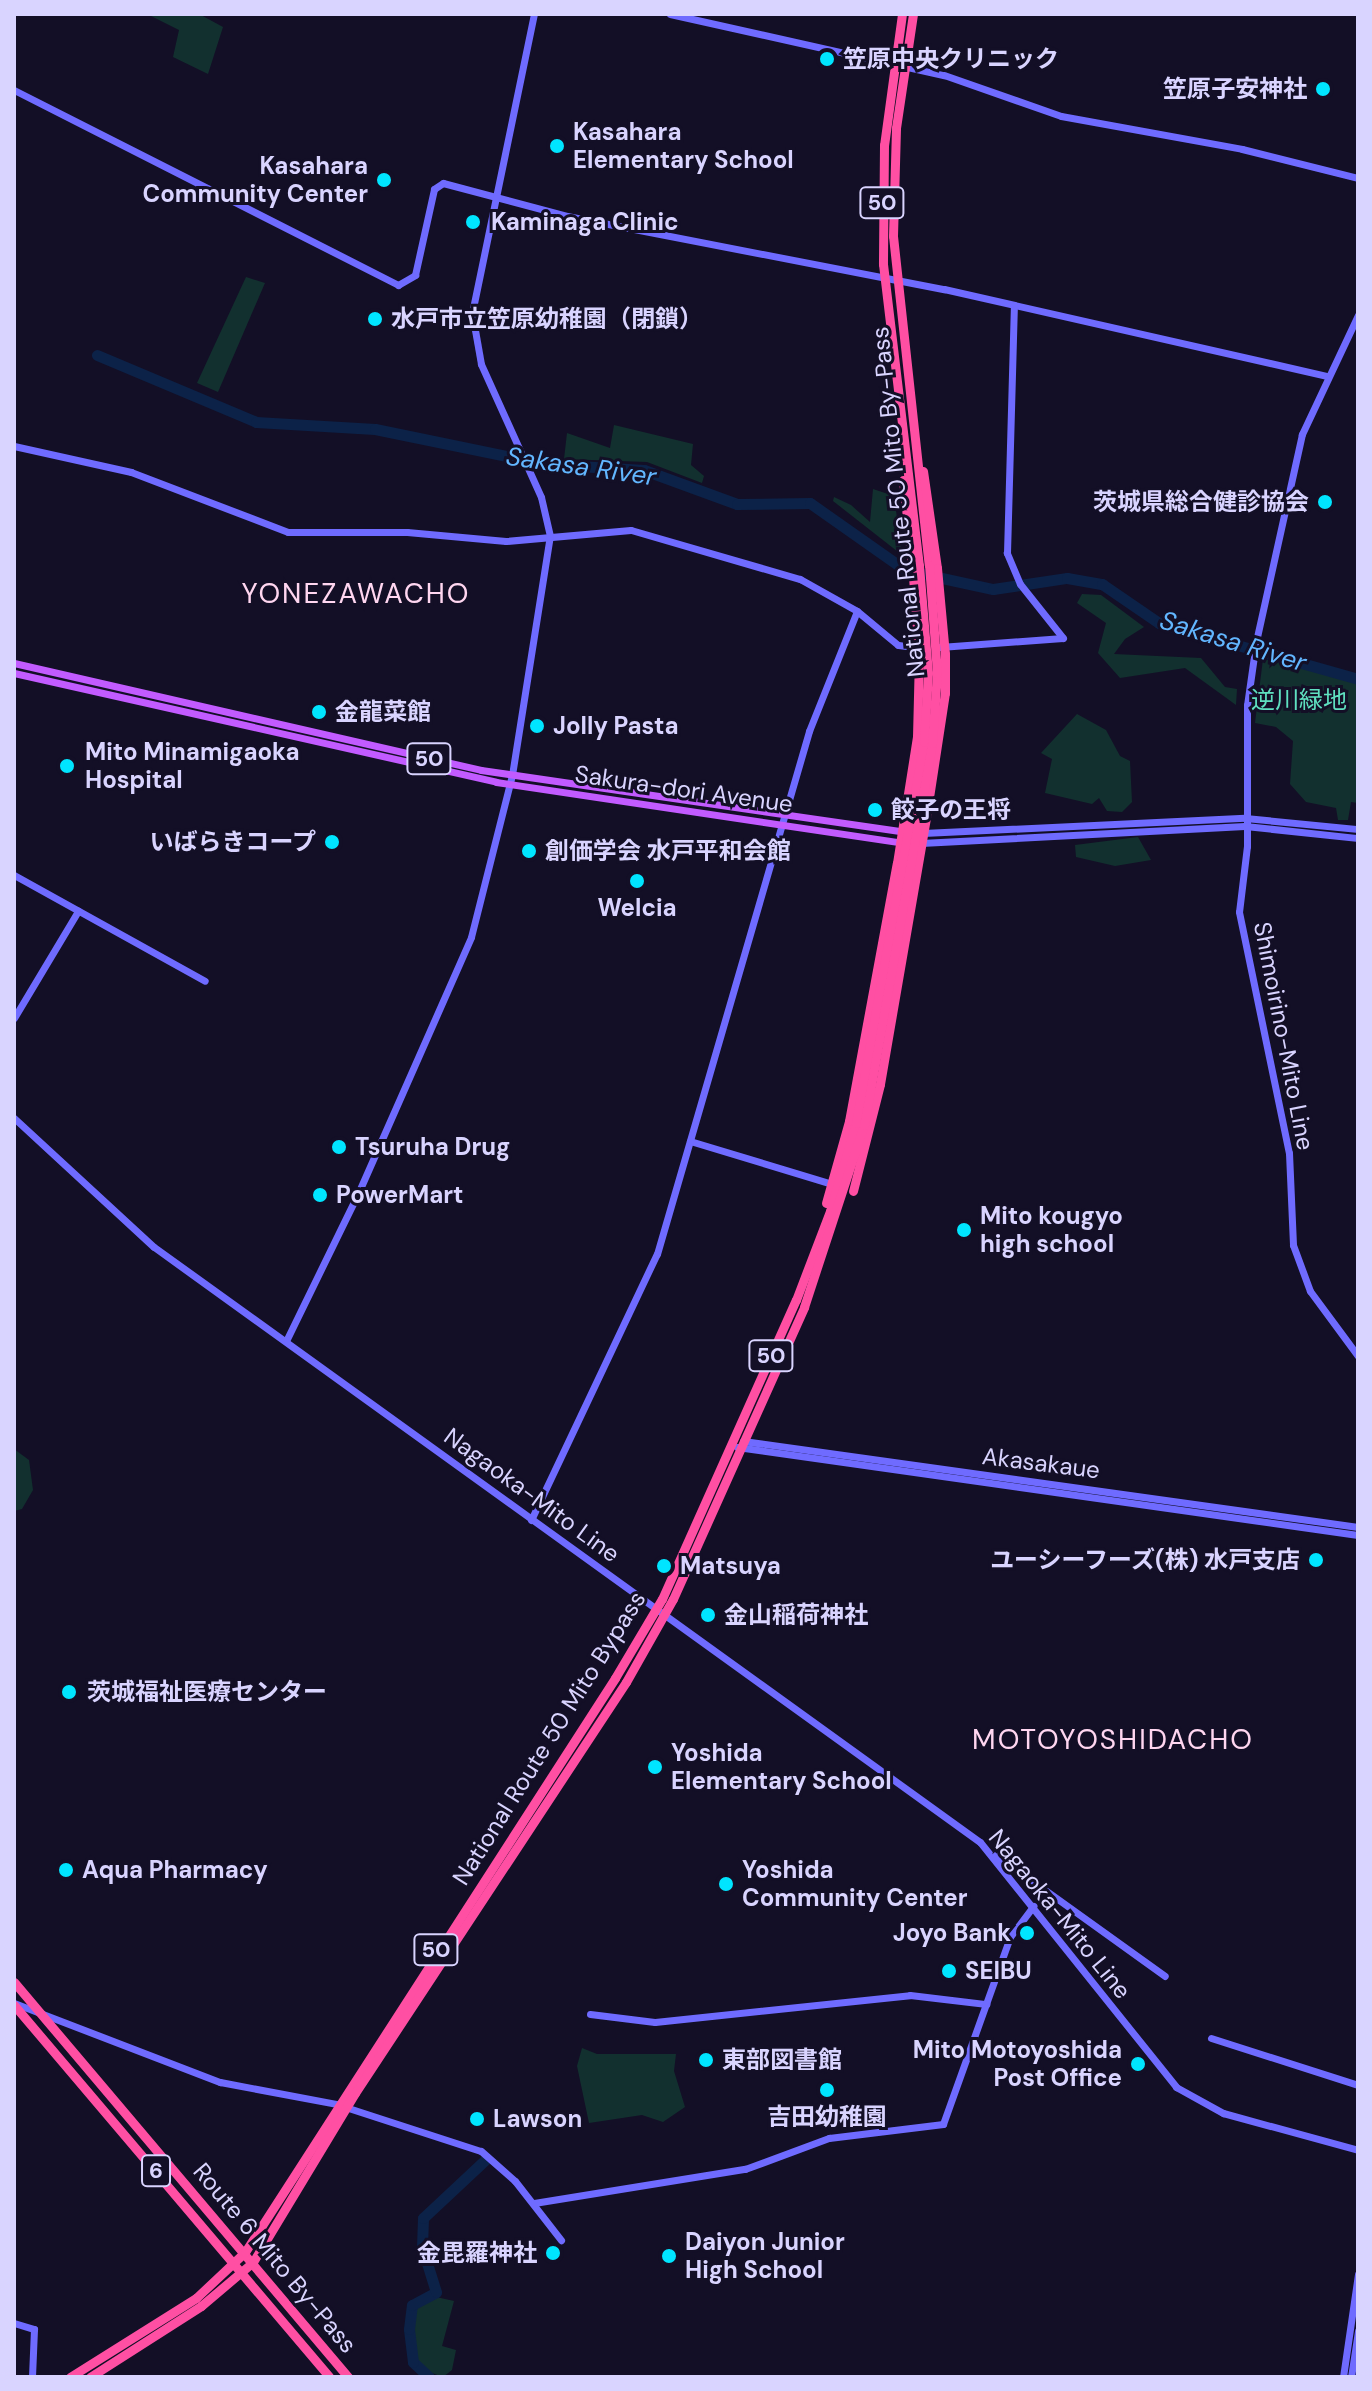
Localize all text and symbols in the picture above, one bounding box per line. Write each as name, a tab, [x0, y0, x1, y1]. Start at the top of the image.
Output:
place label: 笠原中央クリニック	[843, 45, 1059, 73]
marker: 笠原中央クリニック	[818, 50, 836, 68]
place label: 笠原子安神社	[1163, 75, 1307, 103]
marker: 笠原子安神社	[1314, 80, 1332, 98]
place label: Kasahara Elementary School	[573, 118, 794, 174]
marker: Kasahara Elementary School	[548, 137, 566, 155]
place label: Kasahara Community Center	[142, 152, 368, 208]
marker: Kasahara Community Center	[375, 171, 393, 189]
road number: 50	[858, 185, 906, 221]
place label: Kaminaga Clinic	[491, 208, 679, 236]
marker: Kaminaga Clinic	[462, 211, 484, 233]
place label: 水戸市立笠原幼稚園（閉鎖）	[391, 305, 703, 333]
marker: 水戸市立笠原幼稚園（閉鎖）	[366, 310, 384, 328]
street label: National Route 50 Mito By-Pass	[865, 325, 931, 679]
water label: Sakasa River	[504, 441, 658, 493]
place label: 茨城県総合健診協会	[1093, 488, 1309, 516]
marker: 茨城県総合健診協会	[1316, 493, 1334, 511]
district label: YONEZAWACHO	[242, 577, 470, 611]
water label: Sakasa River	[1156, 605, 1310, 679]
park label: 逆川緑地	[1251, 686, 1347, 714]
place label: 金龍菜館	[335, 698, 431, 726]
marker: 金龍菜館	[310, 703, 328, 721]
place label: Jolly Pasta	[553, 712, 678, 740]
marker: Jolly Pasta	[528, 717, 546, 735]
place label: Mito Minamigaoka Hospital	[85, 738, 300, 794]
road number: 50	[405, 741, 453, 777]
marker: Mito Minamigaoka Hospital	[56, 755, 78, 777]
street label: Sakura-dori Avenue	[573, 759, 795, 819]
place label: 餃子の王将	[891, 796, 1011, 824]
marker: 餃子の王将	[866, 801, 884, 819]
place label: いばらきコープ	[148, 828, 316, 856]
marker: いばらきコープ	[323, 833, 341, 851]
place label: 創価学会 水戸平和会館	[545, 837, 791, 865]
marker: 創価学会 水戸平和会館	[520, 842, 538, 860]
marker: Welcia	[628, 872, 646, 890]
place label: Welcia	[597, 894, 677, 922]
street label: Shimoirino-Mito Line	[1248, 919, 1320, 1153]
place label: Tsuruha Drug	[355, 1133, 510, 1161]
marker: Tsuruha Drug	[330, 1138, 348, 1156]
place label: PowerMart	[336, 1181, 463, 1209]
marker: PowerMart	[311, 1186, 329, 1204]
place label: Mito kougyo high school	[980, 1202, 1123, 1258]
marker: Mito kougyo high school	[955, 1221, 973, 1239]
road number: 50	[747, 1338, 795, 1374]
street label: Nagaoka-Mito Line	[439, 1422, 625, 1568]
street label: Akasakaue	[980, 1441, 1102, 1485]
place label: ユーシーフーズ(株) 水戸支店	[987, 1546, 1300, 1574]
marker: ユーシーフーズ(株) 水戸支店	[1307, 1551, 1325, 1569]
place label: Matsuya	[680, 1552, 781, 1580]
marker: Matsuya	[655, 1557, 673, 1575]
street label: National Route 50 Mito Bypass	[446, 1586, 652, 1890]
place label: 金山稲荷神社	[724, 1601, 868, 1629]
marker: 金山稲荷神社	[699, 1606, 717, 1624]
place label: 茨城福祉医療センター	[87, 1678, 327, 1706]
marker: 茨城福祉医療センター	[58, 1681, 80, 1703]
district label: MOTOYOSHIDACHO	[972, 1723, 1254, 1757]
place label: Yoshida Elementary School	[671, 1739, 892, 1795]
marker: Yoshida Elementary School	[646, 1758, 664, 1776]
street label: Nagaoka-Mito Line	[983, 1823, 1137, 2005]
place label: Aqua Pharmacy	[82, 1856, 268, 1884]
place label: Yoshida Community Center	[742, 1856, 968, 1912]
marker: Aqua Pharmacy	[57, 1861, 75, 1879]
marker: Yoshida Community Center	[717, 1875, 735, 1893]
place label: Joyo Bank	[893, 1919, 1011, 1947]
marker: Joyo Bank	[1018, 1924, 1036, 1942]
road number: 50	[412, 1932, 460, 1968]
place label: SEIBU	[965, 1957, 1032, 1985]
marker: SEIBU	[940, 1962, 958, 1980]
place label: Mito Motoyoshida Post Office	[913, 2036, 1122, 2092]
place label: 東部図書館	[722, 2046, 842, 2074]
marker: 東部図書館	[697, 2051, 715, 2069]
marker: Mito Motoyoshida Post Office	[1129, 2055, 1147, 2073]
marker: 吉田幼稚園	[818, 2081, 836, 2099]
place label: 吉田幼稚園	[767, 2103, 887, 2131]
place label: Lawson	[493, 2105, 582, 2133]
marker: Lawson	[468, 2110, 486, 2128]
road number: 6	[140, 2153, 172, 2189]
street label: Route 6 Mito By-Pass	[187, 2157, 363, 2359]
place label: Daiyon Junior High School	[685, 2228, 845, 2284]
place label: 金毘羅神社	[417, 2239, 537, 2267]
marker: 金毘羅神社	[544, 2244, 562, 2262]
marker: Daiyon Junior High School	[660, 2247, 678, 2265]

